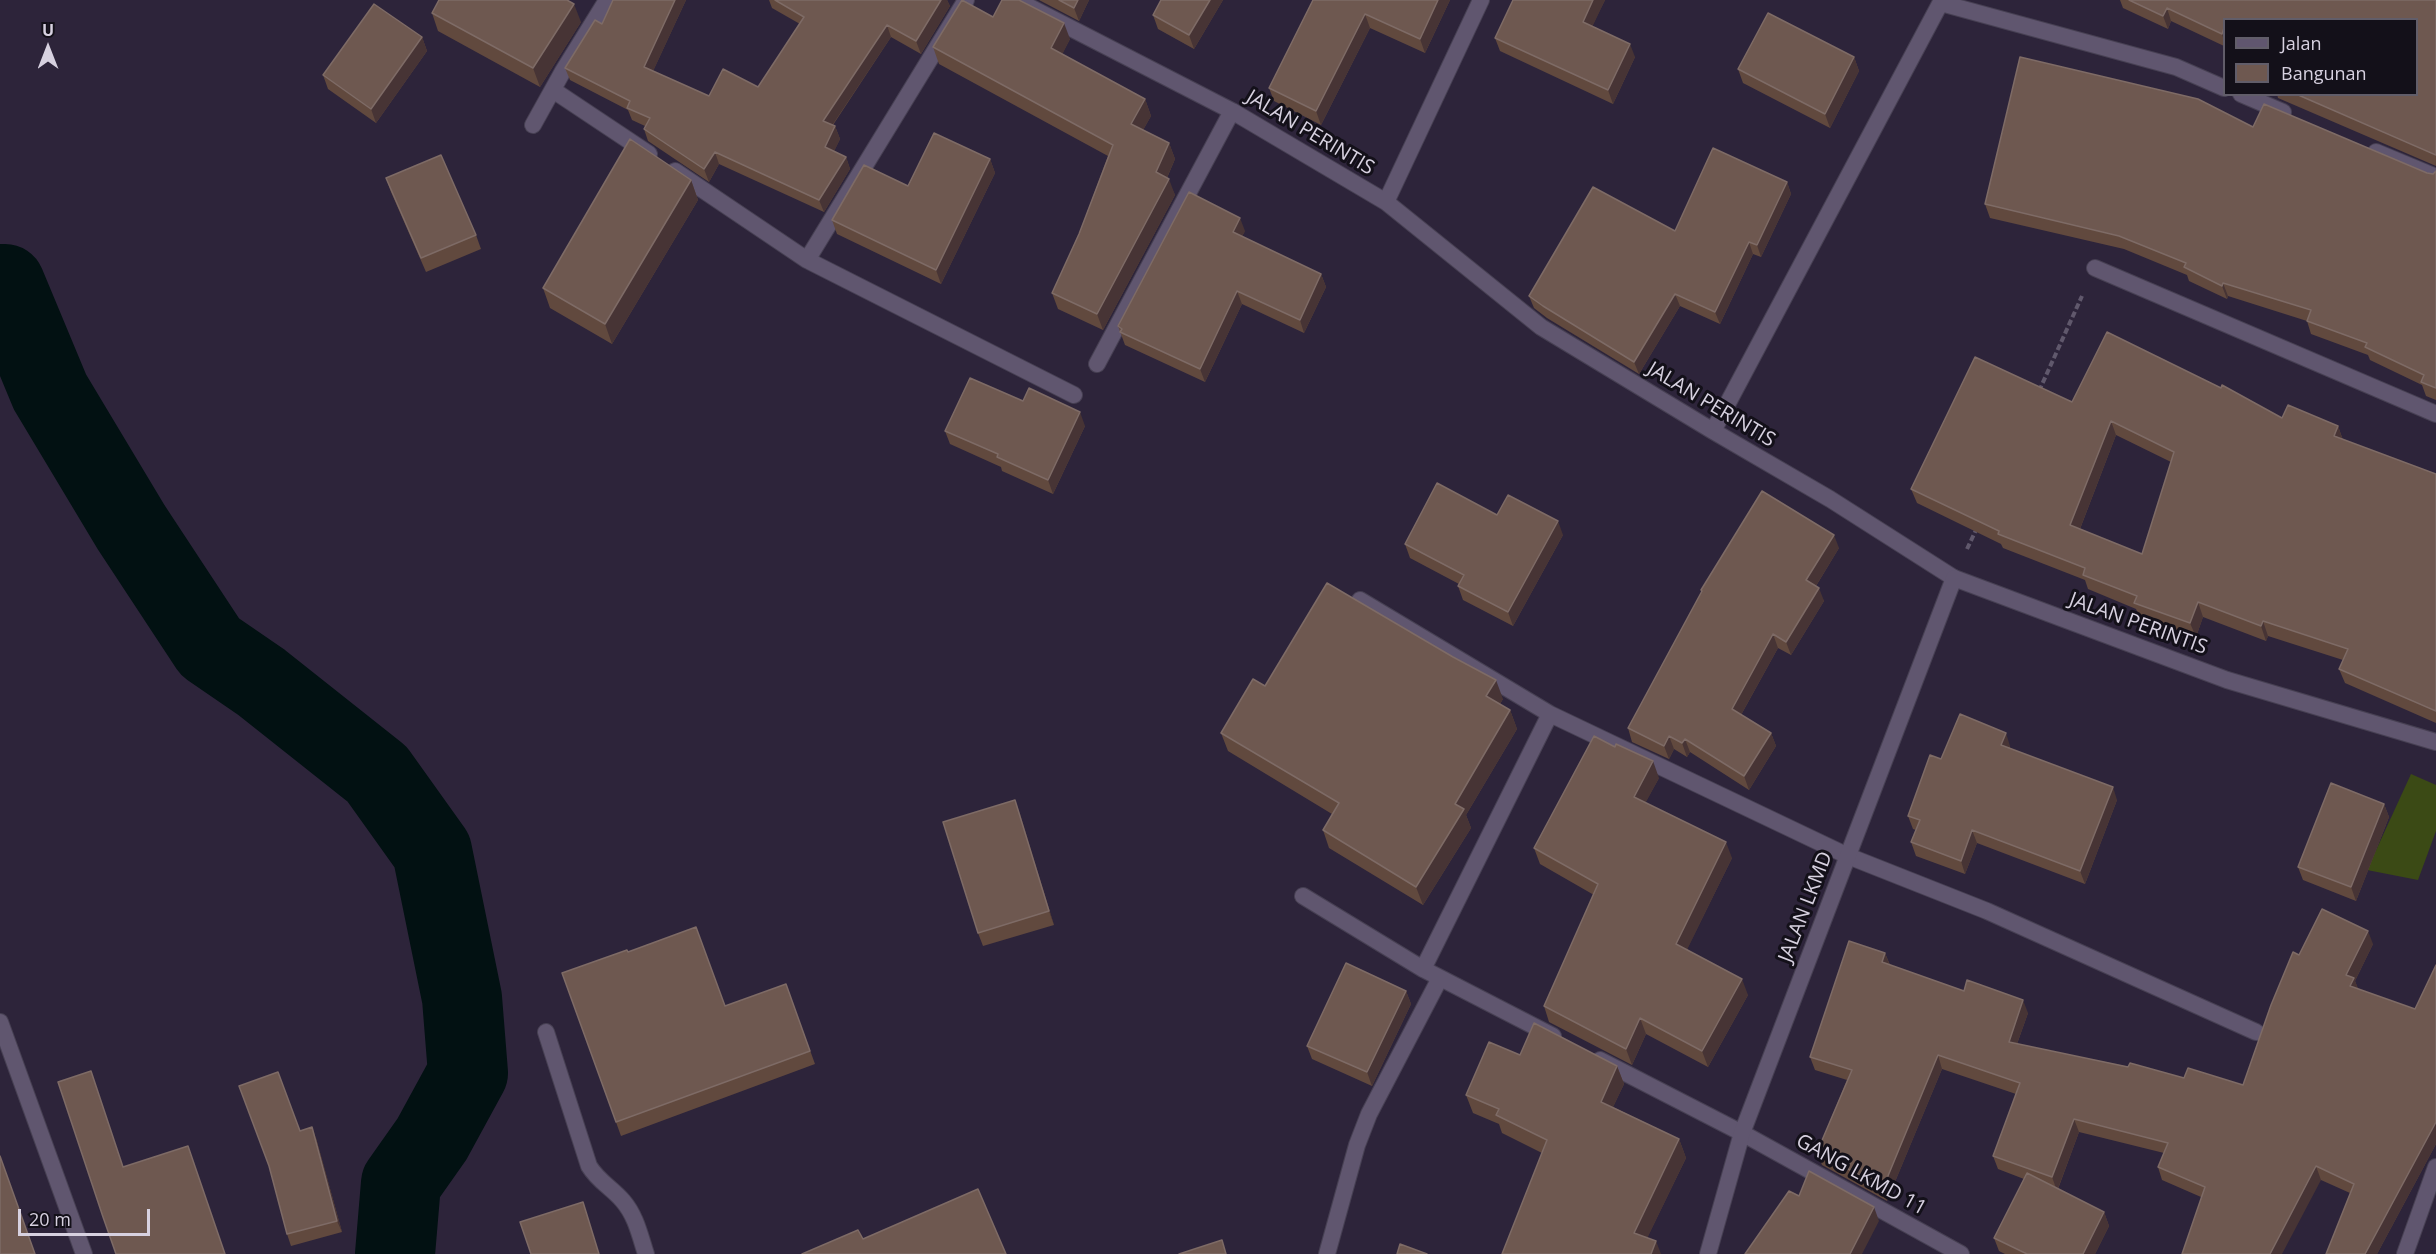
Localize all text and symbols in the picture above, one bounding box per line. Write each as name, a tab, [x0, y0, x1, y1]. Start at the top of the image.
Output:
north arrow	[18, 18, 78, 78]
legend	[2223, 18, 2418, 96]
text: U	[42, 19, 54, 41]
text: Jalan	[2281, 31, 2321, 55]
text: Bangunan	[2281, 61, 2367, 85]
street label: JALAN PERINTIS	[1242, 85, 1378, 181]
street label: JALAN PERINTIS	[1643, 357, 1779, 453]
street label: JALAN PERINTIS	[2066, 588, 2210, 660]
street label: JALAN LKMD	[1774, 848, 1838, 966]
street label: GANG LKMD 11	[1792, 1129, 1930, 1221]
scale bar	[21, 1197, 153, 1235]
text: 20 m	[29, 1207, 71, 1231]

